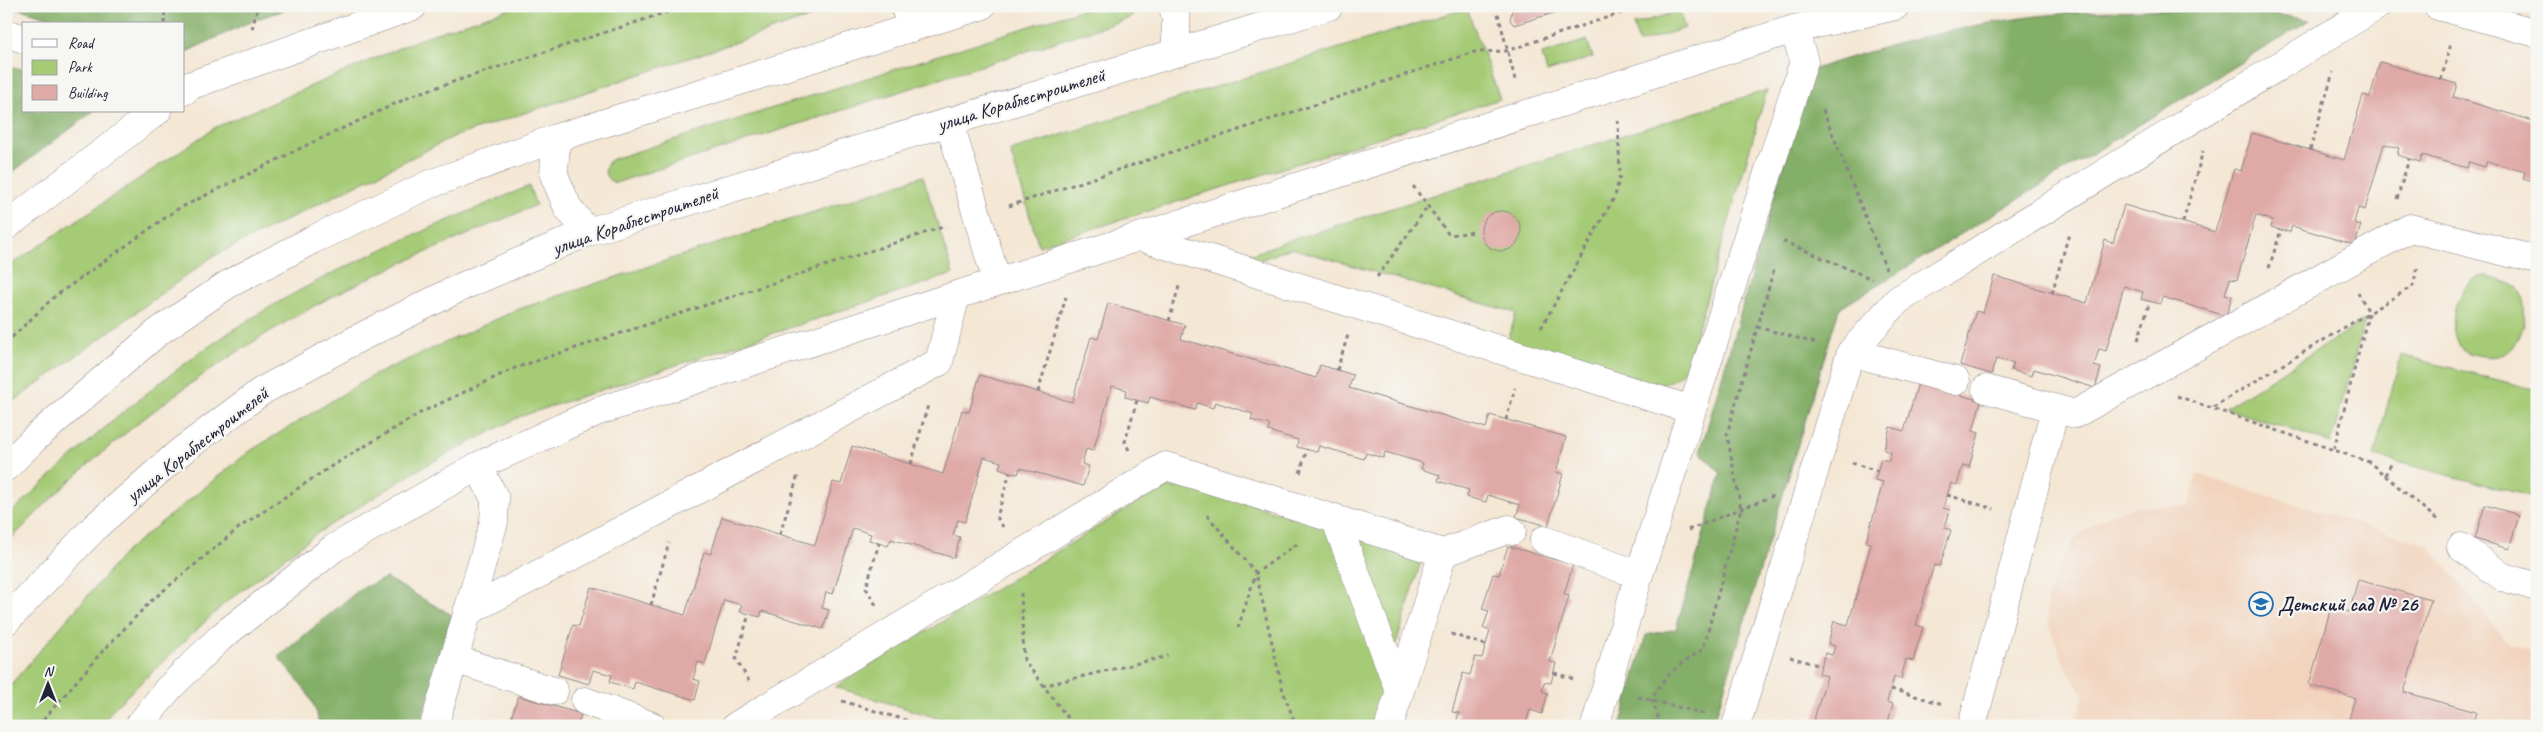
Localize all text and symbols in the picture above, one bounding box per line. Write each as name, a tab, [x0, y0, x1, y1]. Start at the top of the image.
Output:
legend	[22, 22, 185, 112]
text: Road	[68, 34, 95, 53]
text: Park	[68, 58, 93, 77]
street label: улица Кораблестроителей	[933, 62, 1110, 137]
text: Building	[68, 84, 108, 103]
street label: улица Кораблестроителей	[548, 180, 723, 261]
street label: улица Кораблестроителей	[120, 380, 275, 508]
school or university icon: Детский сад № 26	[2248, 591, 2274, 617]
place label: Детский сад № 26	[2278, 592, 2419, 617]
north arrow	[22, 660, 72, 710]
text: N	[44, 663, 55, 680]

